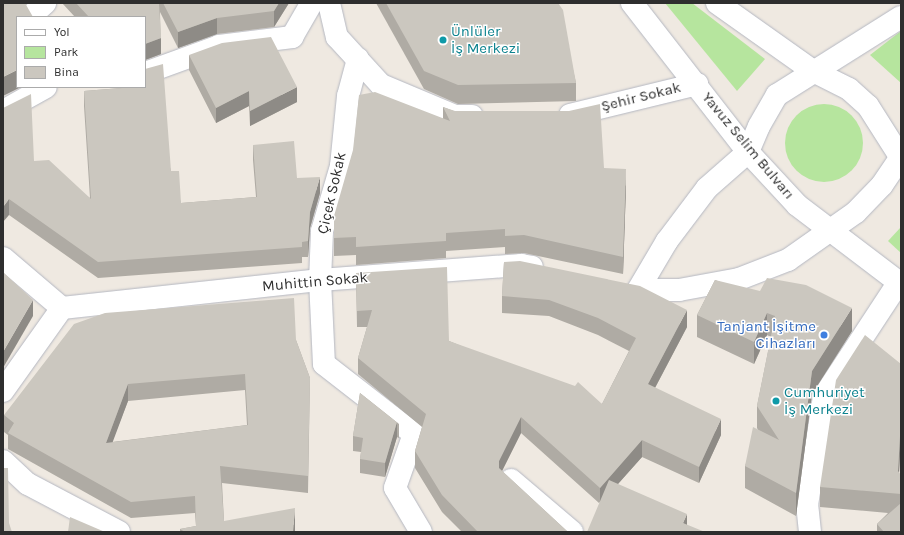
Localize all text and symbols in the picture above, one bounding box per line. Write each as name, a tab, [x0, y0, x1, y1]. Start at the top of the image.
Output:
legend	[16, 16, 146, 88]
place label: Ünlüler İş Merkezi	[451, 22, 520, 57]
text: Yol	[54, 25, 70, 39]
marker: Ünlüler İş Merkezi	[438, 35, 448, 45]
text: Park	[54, 45, 78, 59]
text: Bina	[54, 65, 79, 79]
street label: Şehir Sokak	[599, 78, 683, 116]
street label: Yavuz Selim Bulvarı	[698, 89, 798, 203]
street label: Çiçek Sokak	[314, 150, 350, 236]
street label: Muhittin Sokak	[261, 268, 369, 296]
place label: Tanjant İşitme Cihazları	[717, 317, 816, 352]
marker: Tanjant İşitme Cihazları	[819, 330, 829, 340]
place label: Cumhuriyet İş Merkezi	[784, 383, 865, 418]
marker: Cumhuriyet İş Merkezi	[771, 396, 781, 406]

